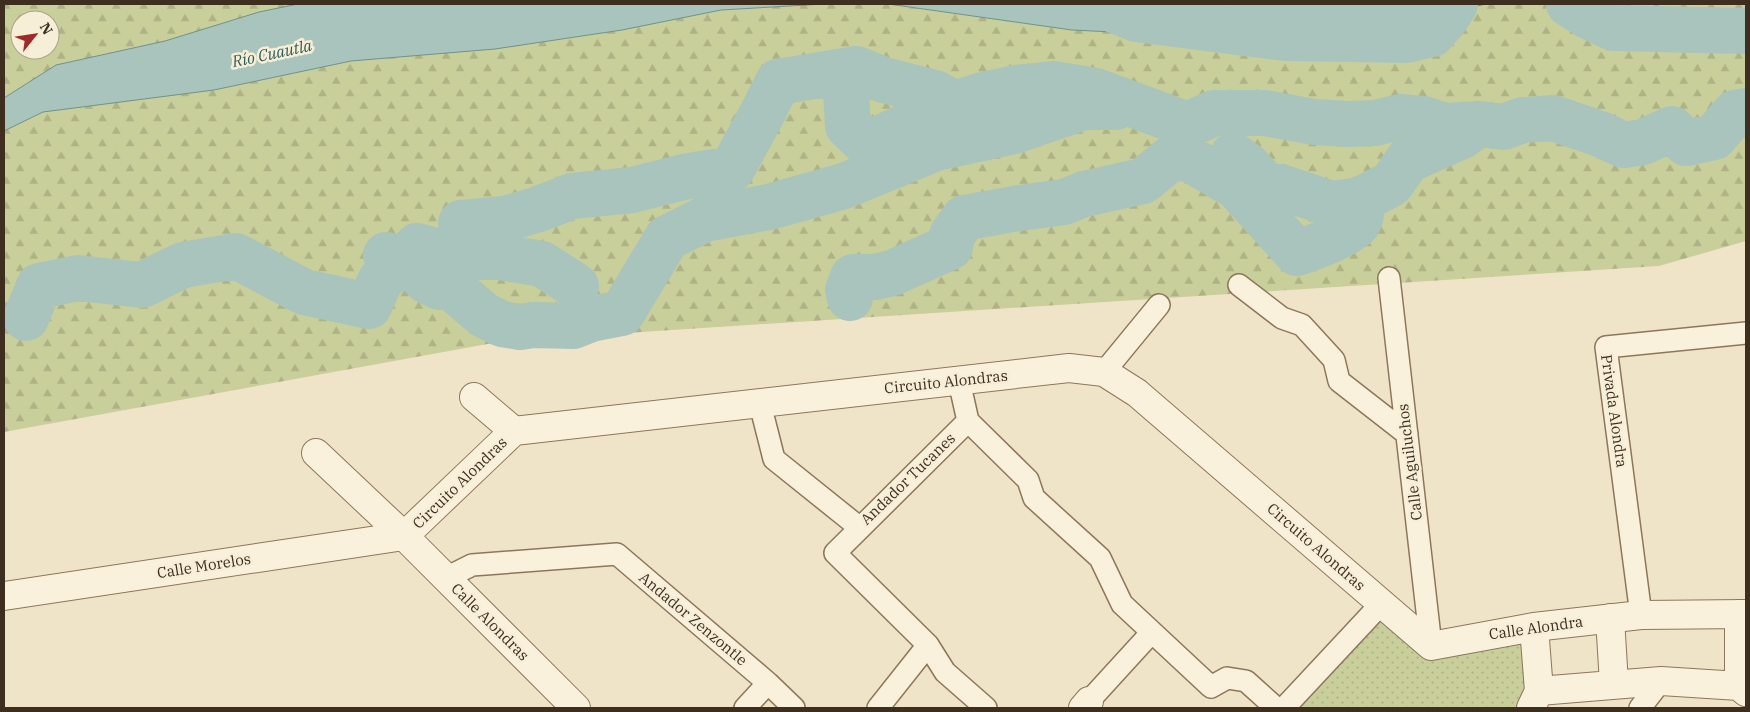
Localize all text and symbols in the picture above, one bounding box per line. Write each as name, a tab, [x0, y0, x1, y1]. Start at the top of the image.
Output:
north arrow	[10, 10, 60, 60]
text: N	[36, 19, 57, 38]
water label: Río Cuautla	[229, 35, 314, 71]
street label: Privada Alondra	[1597, 353, 1632, 469]
street label: Circuito Alondras	[883, 366, 1009, 397]
street label: Calle Aguiluchos	[1393, 403, 1426, 521]
street label: Andador Tucanes	[856, 429, 959, 529]
street label: Circuito Alondras	[408, 433, 511, 533]
street label: Circuito Alondras	[1263, 499, 1369, 594]
street label: Calle Morelos	[156, 549, 252, 582]
street label: Andador Zenzontle	[635, 568, 751, 669]
street label: Calle Alondras	[447, 579, 533, 665]
street label: Calle Alondra	[1488, 611, 1584, 644]

